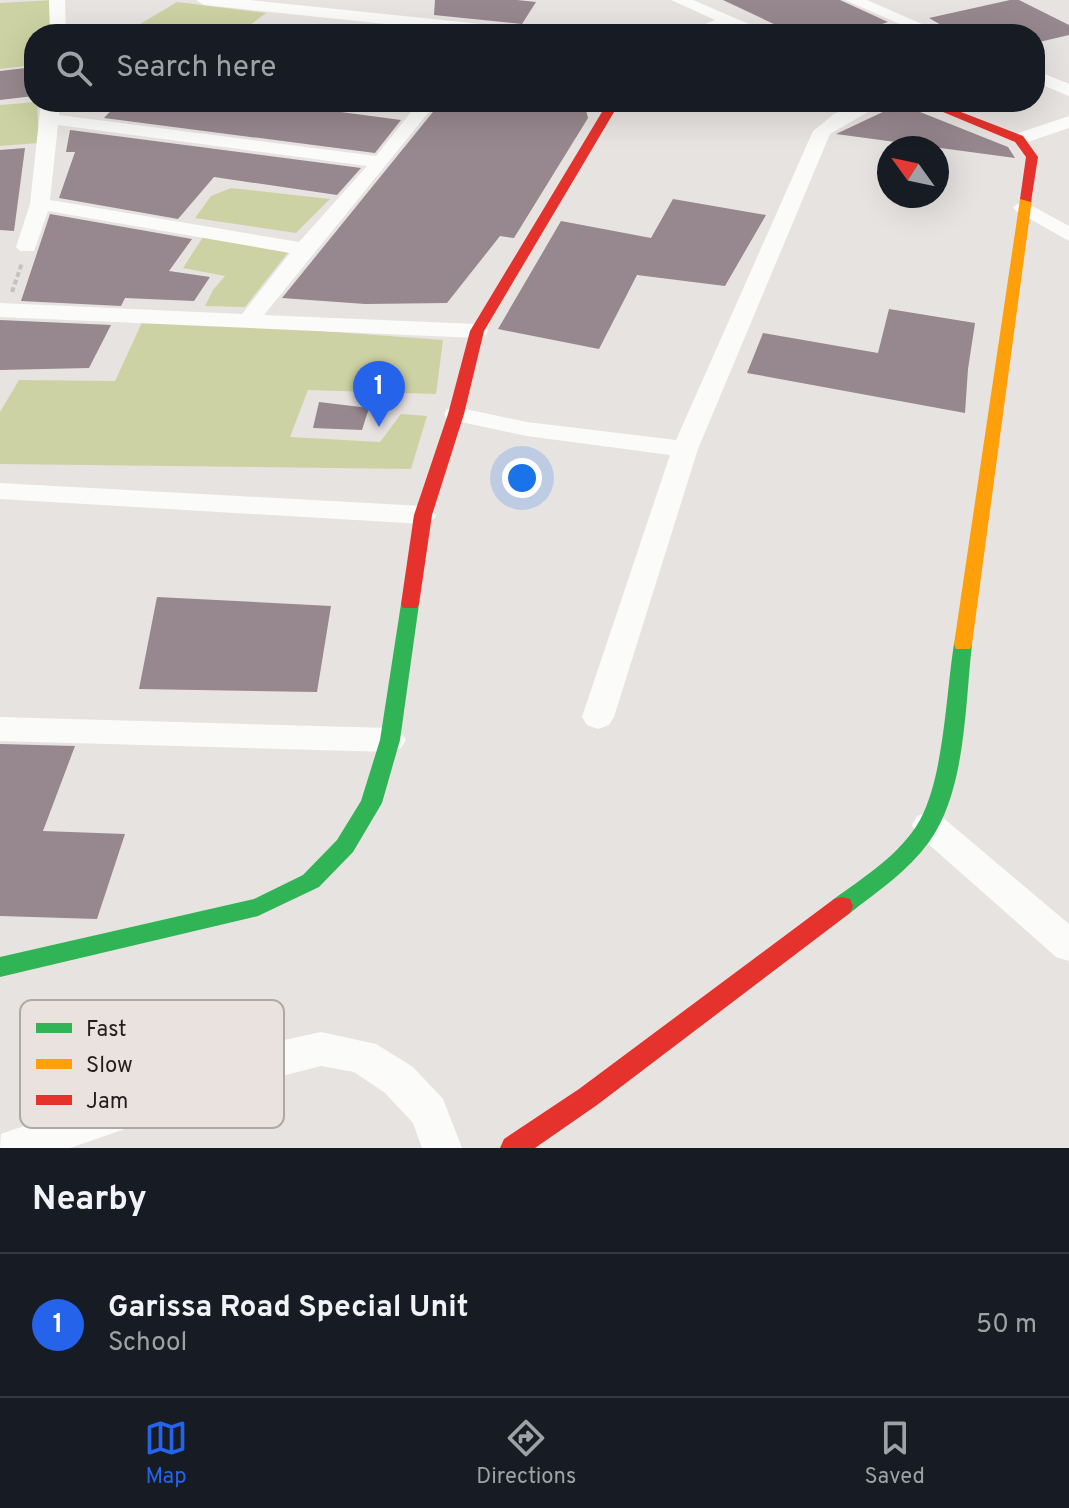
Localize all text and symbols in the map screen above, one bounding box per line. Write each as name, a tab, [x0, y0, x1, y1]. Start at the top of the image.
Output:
search box	[24, 24, 1045, 112]
icon: search	[52, 46, 96, 90]
text: Search here	[116, 50, 276, 87]
north arrow	[877, 136, 949, 208]
pin: 1	[353, 361, 405, 427]
your location	[502, 458, 542, 498]
legend	[20, 1000, 284, 1128]
text: Fast	[86, 1017, 127, 1044]
text: Slow	[86, 1053, 133, 1080]
text: Jam	[86, 1089, 129, 1116]
text: Nearby	[32, 1179, 147, 1222]
text: Garissa Road Special Unit	[108, 1290, 468, 1327]
text: 1	[53, 1309, 63, 1342]
text: 50 m	[976, 1309, 1037, 1342]
text: School	[108, 1327, 187, 1360]
tab: Map	[144, 1416, 188, 1491]
tab: Directions	[476, 1416, 576, 1491]
tab: Saved	[864, 1416, 925, 1491]

